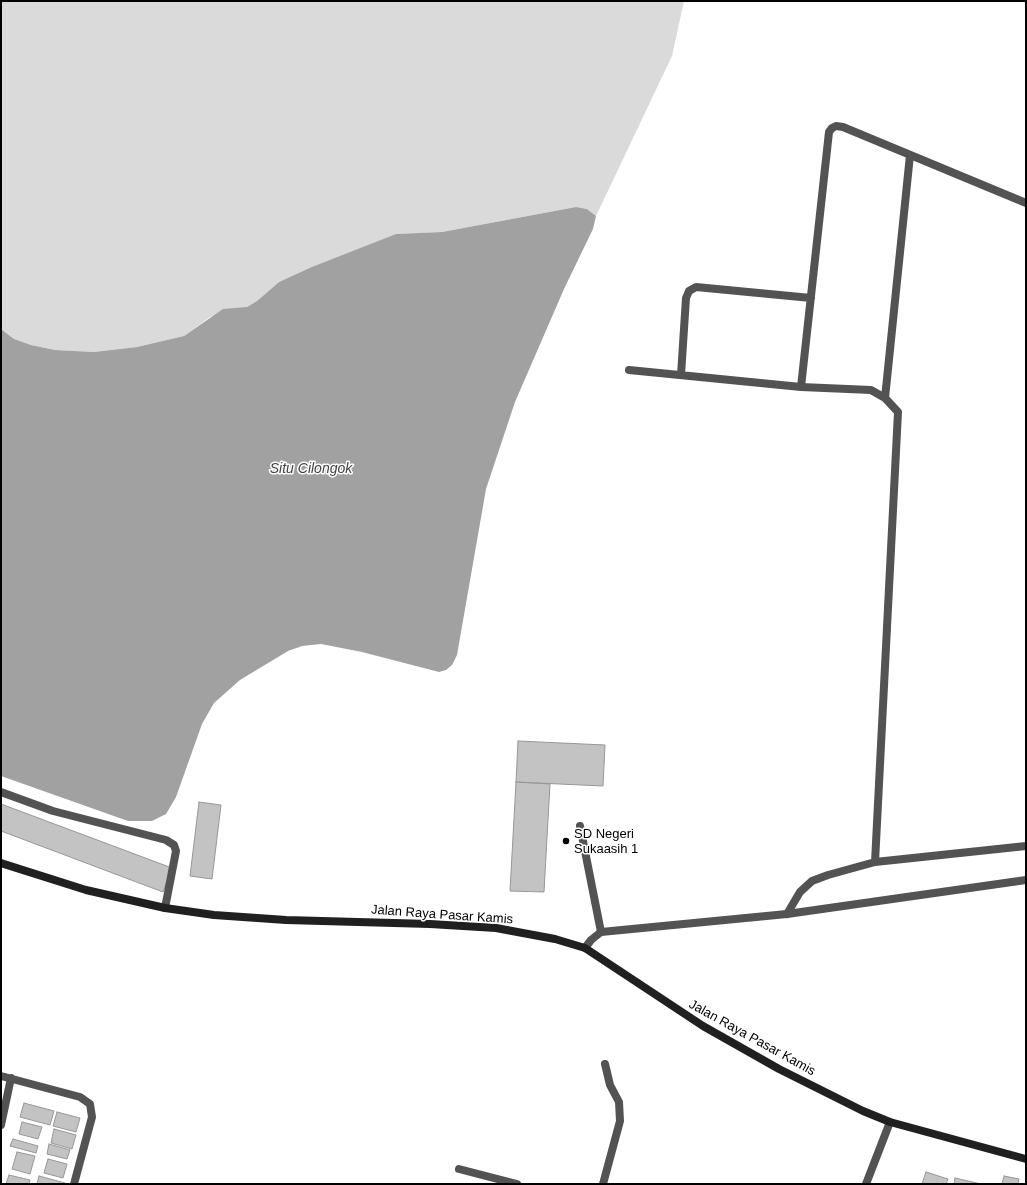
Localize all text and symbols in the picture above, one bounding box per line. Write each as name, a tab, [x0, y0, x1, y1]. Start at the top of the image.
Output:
water label: Situ Cilongok	[270, 461, 352, 477]
place label: SD Negeri Sukaasih 1	[574, 826, 638, 857]
marker: SD Negeri Sukaasih 1	[561, 836, 571, 846]
street label: Jalan Raya Pasar Kamis	[370, 902, 514, 928]
street label: Jalan Raya Pasar Kamis	[686, 997, 818, 1079]

